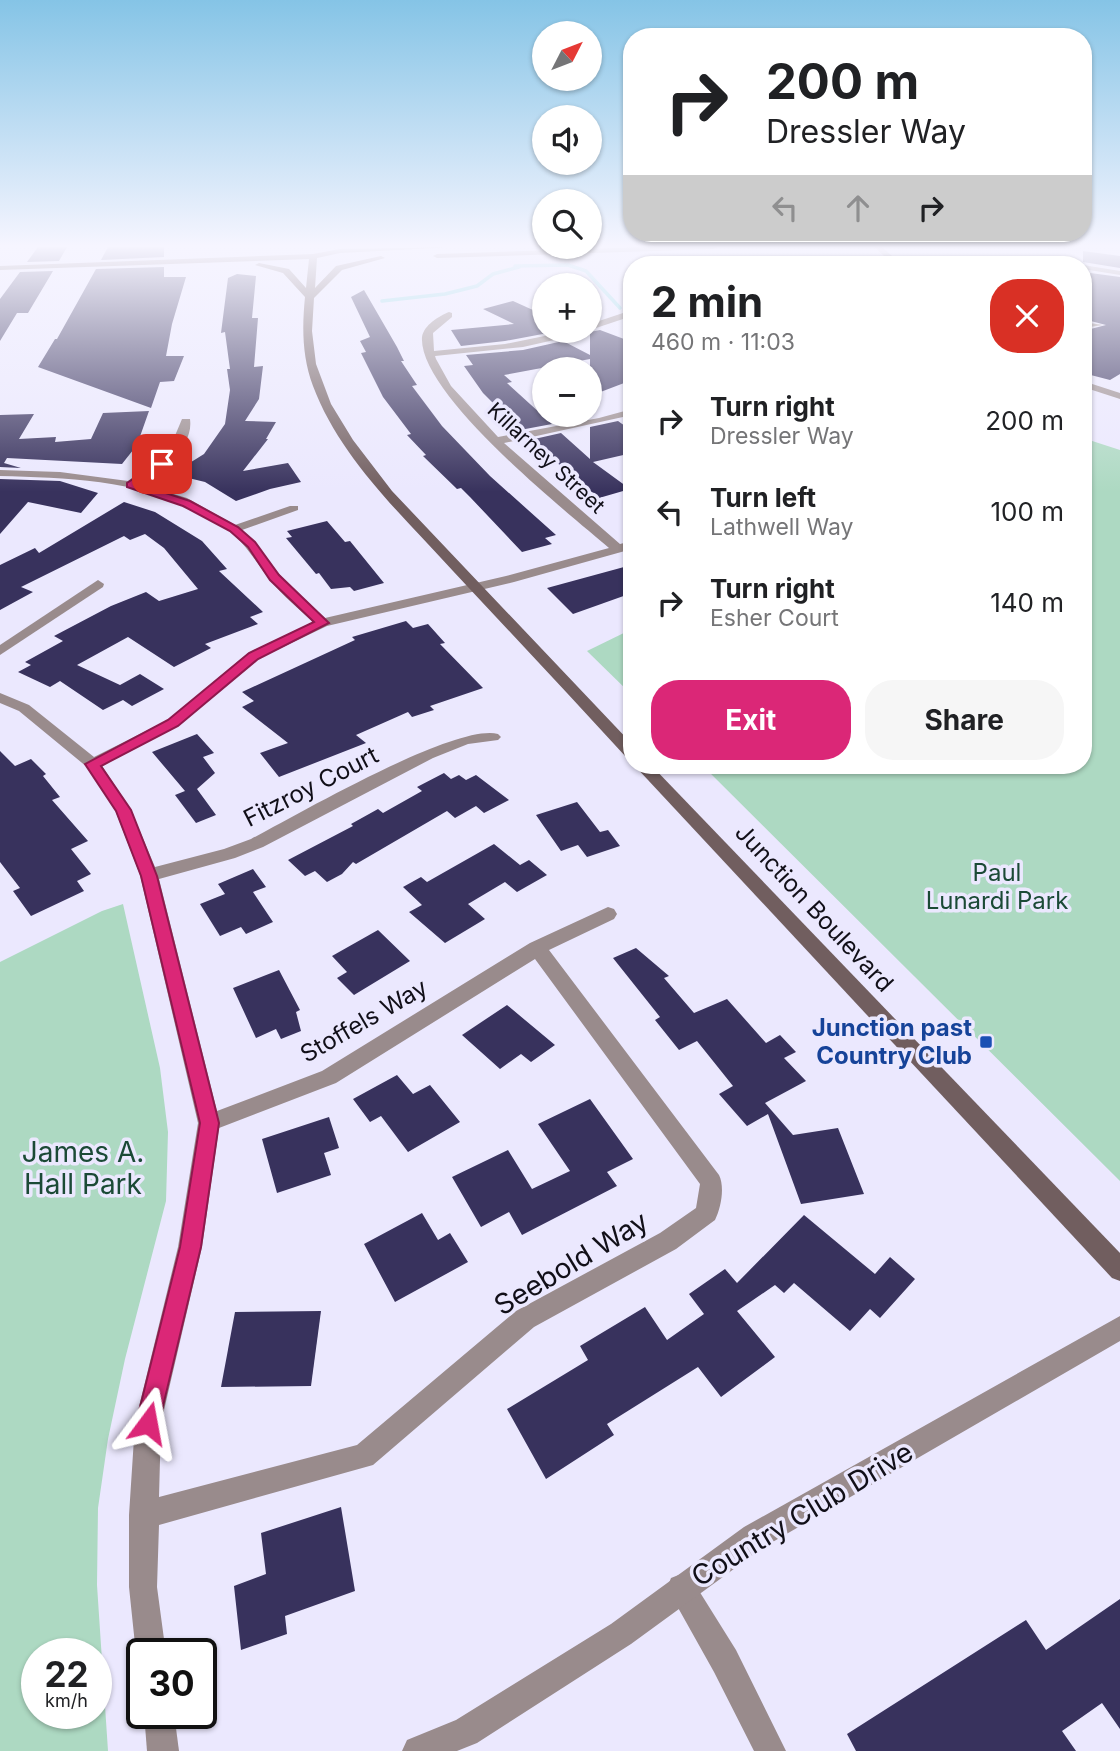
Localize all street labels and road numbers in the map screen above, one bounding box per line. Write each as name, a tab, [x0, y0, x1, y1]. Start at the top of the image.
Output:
street label: Killarney Street	[483, 397, 610, 518]
street label: Fitzroy Court	[239, 740, 383, 833]
street label: Junction Boulevard	[729, 818, 900, 997]
street label: Stoffels Way	[295, 973, 432, 1069]
street label: Seebold Way	[488, 1204, 654, 1322]
street label: Country Club Drive	[685, 1434, 919, 1594]

